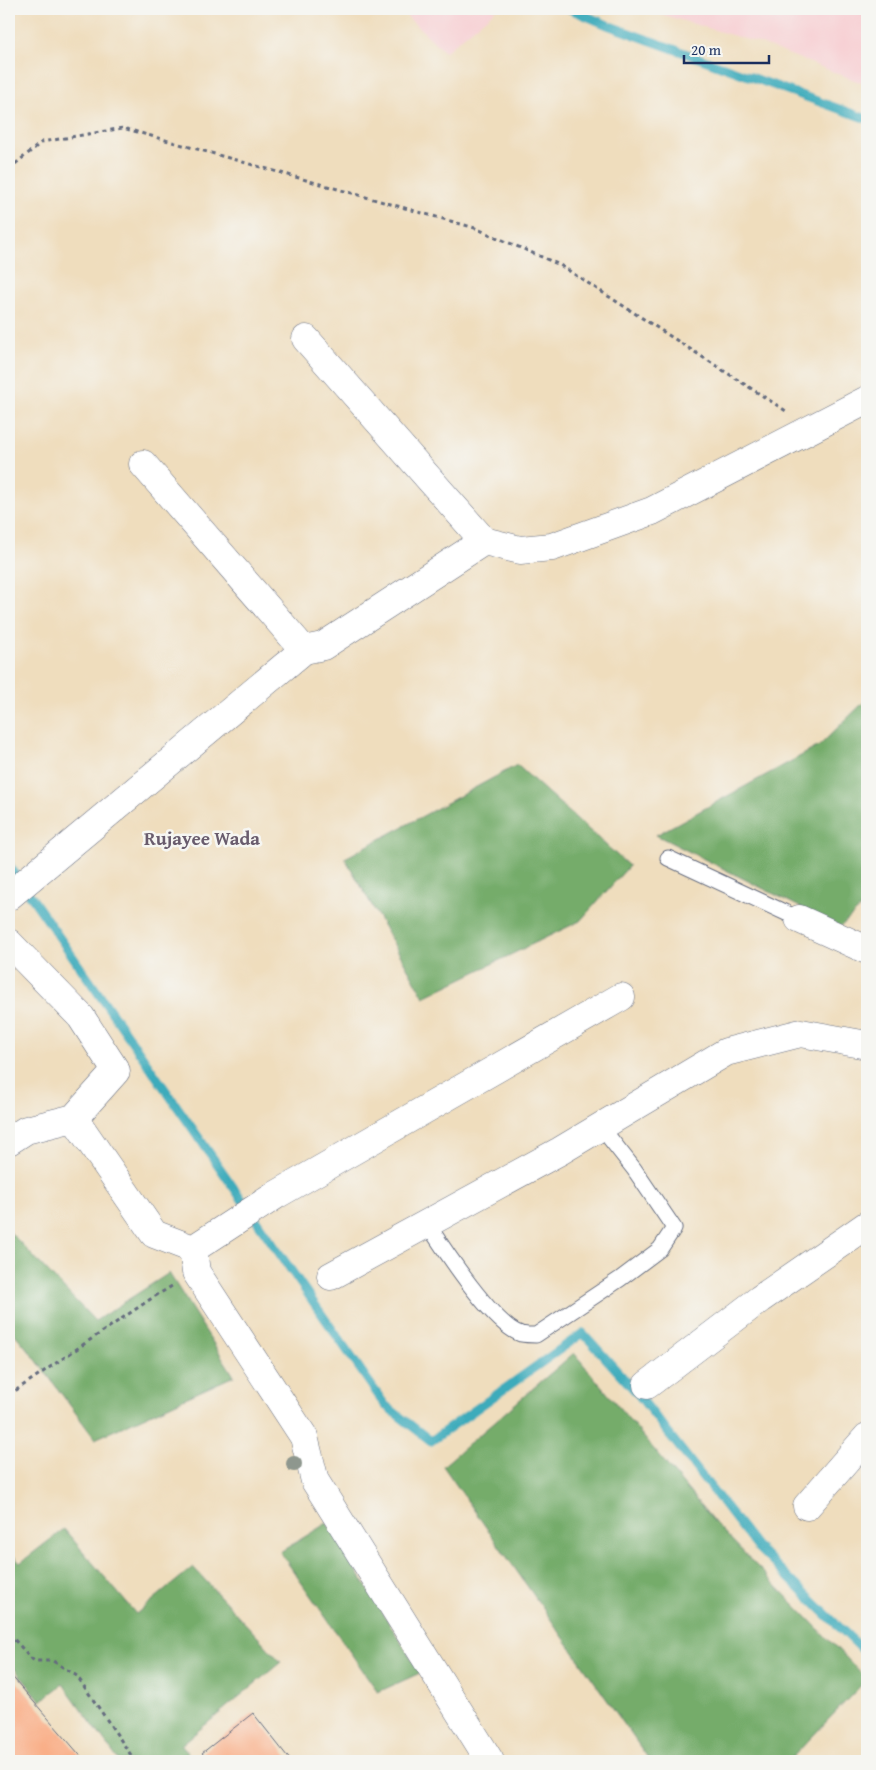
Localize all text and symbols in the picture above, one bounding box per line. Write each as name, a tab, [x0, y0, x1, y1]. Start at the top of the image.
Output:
scale bar	[684, 32, 768, 64]
text: 20 m	[691, 39, 722, 60]
district label: Rujayee Wada	[144, 824, 260, 852]

